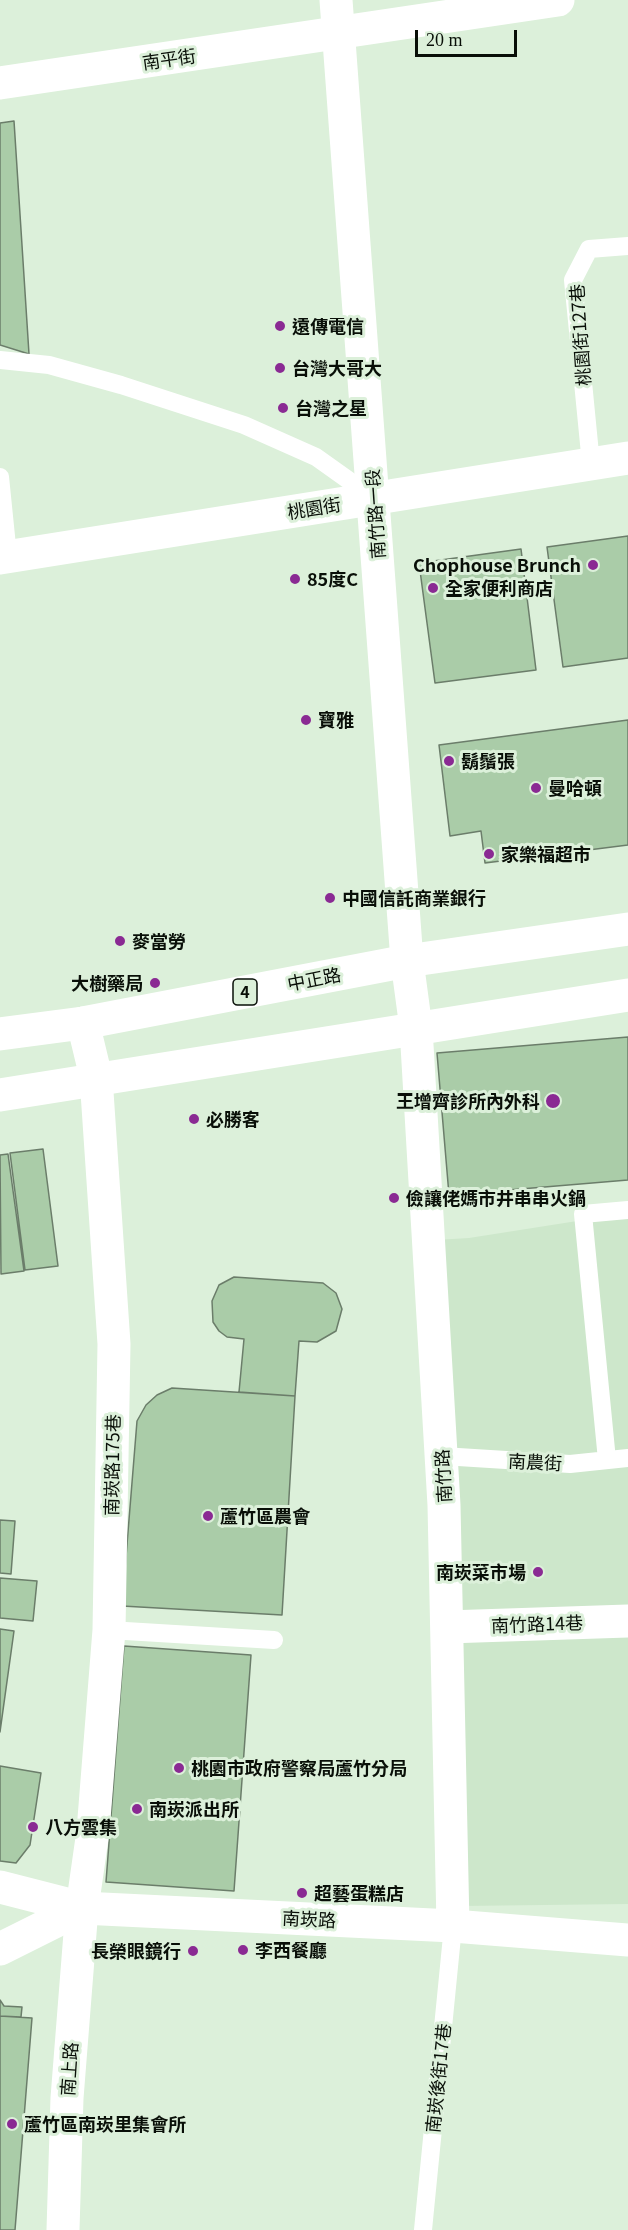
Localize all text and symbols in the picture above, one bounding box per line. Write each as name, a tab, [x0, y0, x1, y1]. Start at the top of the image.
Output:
scale bar	[418, 18, 520, 56]
text: 20 m	[426, 30, 463, 50]
street label: 南平街	[141, 45, 197, 73]
street label: 桃園街127巷	[566, 283, 594, 387]
place label: 遠傳電信	[292, 315, 364, 337]
marker: 遠傳電信	[273, 319, 287, 333]
place label: 台灣大哥大	[292, 357, 382, 379]
marker: 台灣大哥大	[273, 361, 287, 375]
place label: 台灣之星	[295, 397, 367, 419]
marker: 台灣之星	[276, 401, 290, 415]
street label: 南竹路一段	[361, 468, 389, 560]
street label: 桃園街	[286, 493, 342, 523]
place label: Chophouse Brunch	[413, 554, 581, 576]
marker: Chophouse Brunch	[586, 558, 600, 572]
place label: 85度C	[307, 568, 358, 590]
marker: 85度C	[288, 572, 302, 586]
place label: 全家便利商店	[445, 577, 553, 599]
marker: 全家便利商店	[426, 581, 440, 595]
place label: 寶雅	[318, 709, 354, 731]
marker: 寶雅	[299, 713, 313, 727]
place label: 鬍鬚張	[461, 750, 515, 772]
marker: 鬍鬚張	[442, 754, 456, 768]
place label: 曼哈頓	[548, 777, 602, 799]
marker: 曼哈頓	[529, 781, 543, 795]
place label: 家樂福超市	[501, 843, 591, 865]
marker: 家樂福超市	[482, 847, 496, 861]
place label: 中國信託商業銀行	[342, 887, 486, 909]
marker: 中國信託商業銀行	[323, 891, 337, 905]
place label: 麥當勞	[132, 930, 186, 952]
marker: 麥當勞	[113, 934, 127, 948]
street label: 中正路	[285, 963, 343, 995]
place label: 大樹藥局	[71, 972, 143, 994]
marker: 大樹藥局	[148, 976, 162, 990]
road number: 4	[233, 979, 257, 1005]
place label: 王增齊診所內外科	[396, 1090, 540, 1112]
marker: 王增齊診所內外科	[544, 1092, 562, 1110]
place label: 必勝客	[206, 1108, 260, 1130]
marker: 必勝客	[187, 1112, 201, 1126]
place label: 儉讓佬媽市井串串火鍋	[406, 1187, 586, 1209]
marker: 儉讓佬媽市井串串火鍋	[387, 1191, 401, 1205]
street label: 南崁路175巷	[100, 1414, 124, 1516]
street label: 南竹路	[431, 1448, 455, 1504]
street label: 南農街	[507, 1450, 563, 1474]
place label: 蘆竹區農會	[220, 1505, 310, 1527]
marker: 蘆竹區農會	[201, 1509, 215, 1523]
place label: 南崁菜市場	[436, 1561, 526, 1583]
marker: 南崁菜市場	[531, 1565, 545, 1579]
street label: 南竹路14巷	[491, 1612, 583, 1636]
place label: 桃園市政府警察局蘆竹分局	[191, 1757, 407, 1779]
marker: 桃園市政府警察局蘆竹分局	[172, 1761, 186, 1775]
place label: 南崁派出所	[149, 1798, 239, 1820]
marker: 南崁派出所	[130, 1802, 144, 1816]
place label: 八方雲集	[45, 1816, 117, 1838]
marker: 八方雲集	[26, 1820, 40, 1834]
place label: 超藝蛋糕店	[314, 1882, 404, 1904]
marker: 超藝蛋糕店	[295, 1886, 309, 1900]
street label: 南崁路	[281, 1907, 337, 1931]
place label: 李西餐廳	[255, 1939, 327, 1961]
place label: 長榮眼鏡行	[91, 1940, 181, 1962]
marker: 李西餐廳	[236, 1943, 250, 1957]
marker: 長榮眼鏡行	[186, 1944, 200, 1958]
street label: 南崁後街17巷	[422, 2022, 454, 2134]
street label: 南上路	[56, 2041, 82, 2097]
place label: 蘆竹區南崁里集會所	[24, 2113, 186, 2135]
marker: 蘆竹區南崁里集會所	[5, 2117, 19, 2131]

